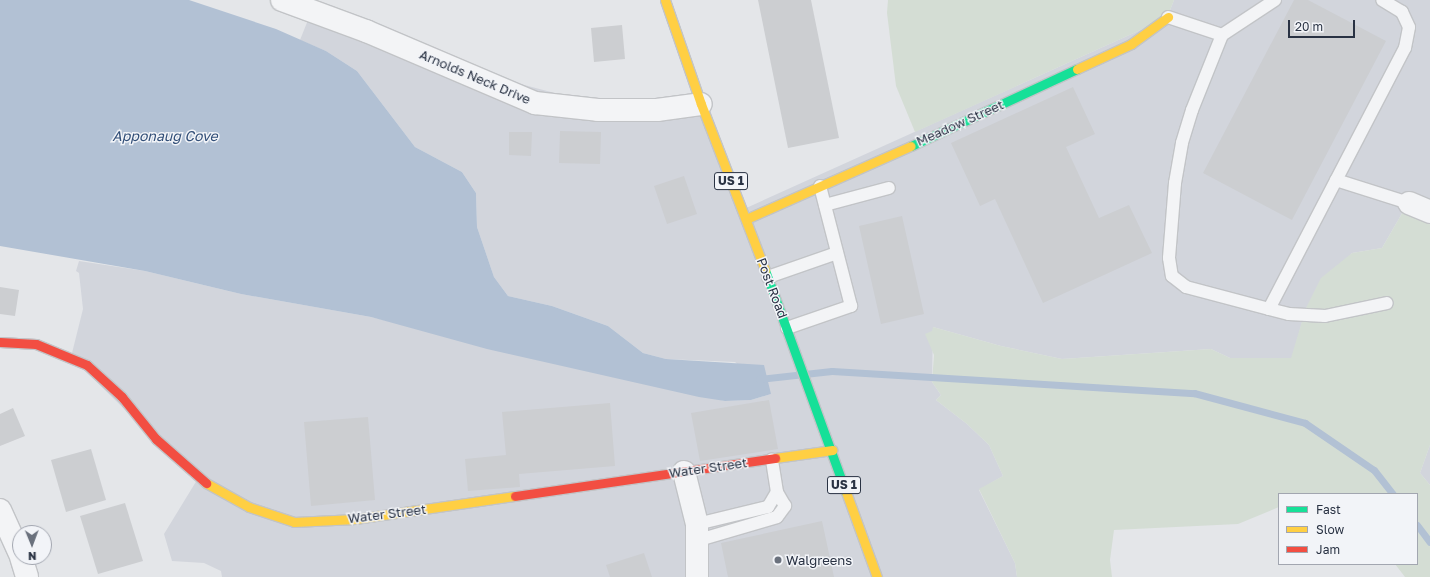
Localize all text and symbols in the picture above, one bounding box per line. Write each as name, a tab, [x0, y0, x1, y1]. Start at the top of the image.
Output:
scale bar	[1290, 12, 1357, 38]
text: 20 m	[1295, 19, 1323, 34]
street label: Arnolds Neck Drive	[417, 47, 533, 107]
street label: Meadow Street	[914, 97, 1006, 149]
water label: Apponaug Cove	[112, 128, 218, 144]
road number: US 1	[714, 171, 748, 191]
street label: Post Road	[753, 256, 791, 320]
street label: Water Street	[668, 455, 748, 481]
road number: US 1	[827, 475, 861, 495]
legend	[1278, 493, 1418, 565]
street label: Water Street	[347, 501, 427, 527]
text: Fast	[1316, 502, 1341, 517]
text: Slow	[1316, 522, 1344, 537]
north arrow	[12, 525, 52, 565]
text: Jam	[1316, 542, 1340, 557]
text: N	[28, 550, 37, 563]
place label: Walgreens	[786, 552, 852, 568]
marker: Walgreens	[773, 555, 783, 565]

